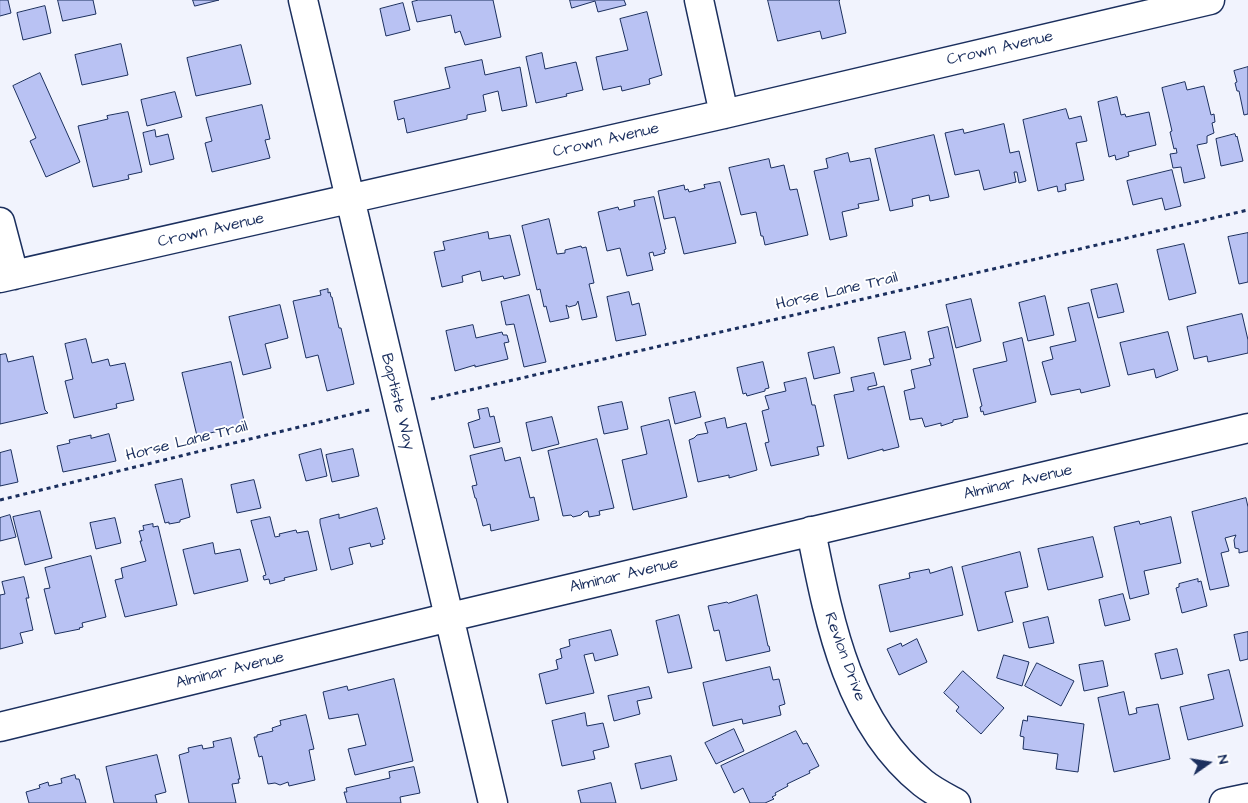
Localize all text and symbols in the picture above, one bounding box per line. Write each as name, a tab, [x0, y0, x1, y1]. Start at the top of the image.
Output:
street label: Crown Avenue	[945, 27, 1055, 71]
street label: Crown Avenue	[551, 119, 661, 163]
street label: Crown Avenue	[156, 209, 266, 253]
street label: Horse Lane Trail	[774, 269, 900, 315]
street label: Baptiste Way	[376, 352, 418, 452]
street label: Horse Lane Trail	[124, 418, 250, 466]
street label: Alminar Avenue	[962, 461, 1074, 505]
street label: Alminar Avenue	[568, 554, 680, 598]
street label: Revlon Drive	[819, 610, 869, 704]
street label: Alminar Avenue	[174, 648, 286, 694]
north arrow	[1183, 738, 1233, 788]
text: N	[1212, 753, 1233, 766]

